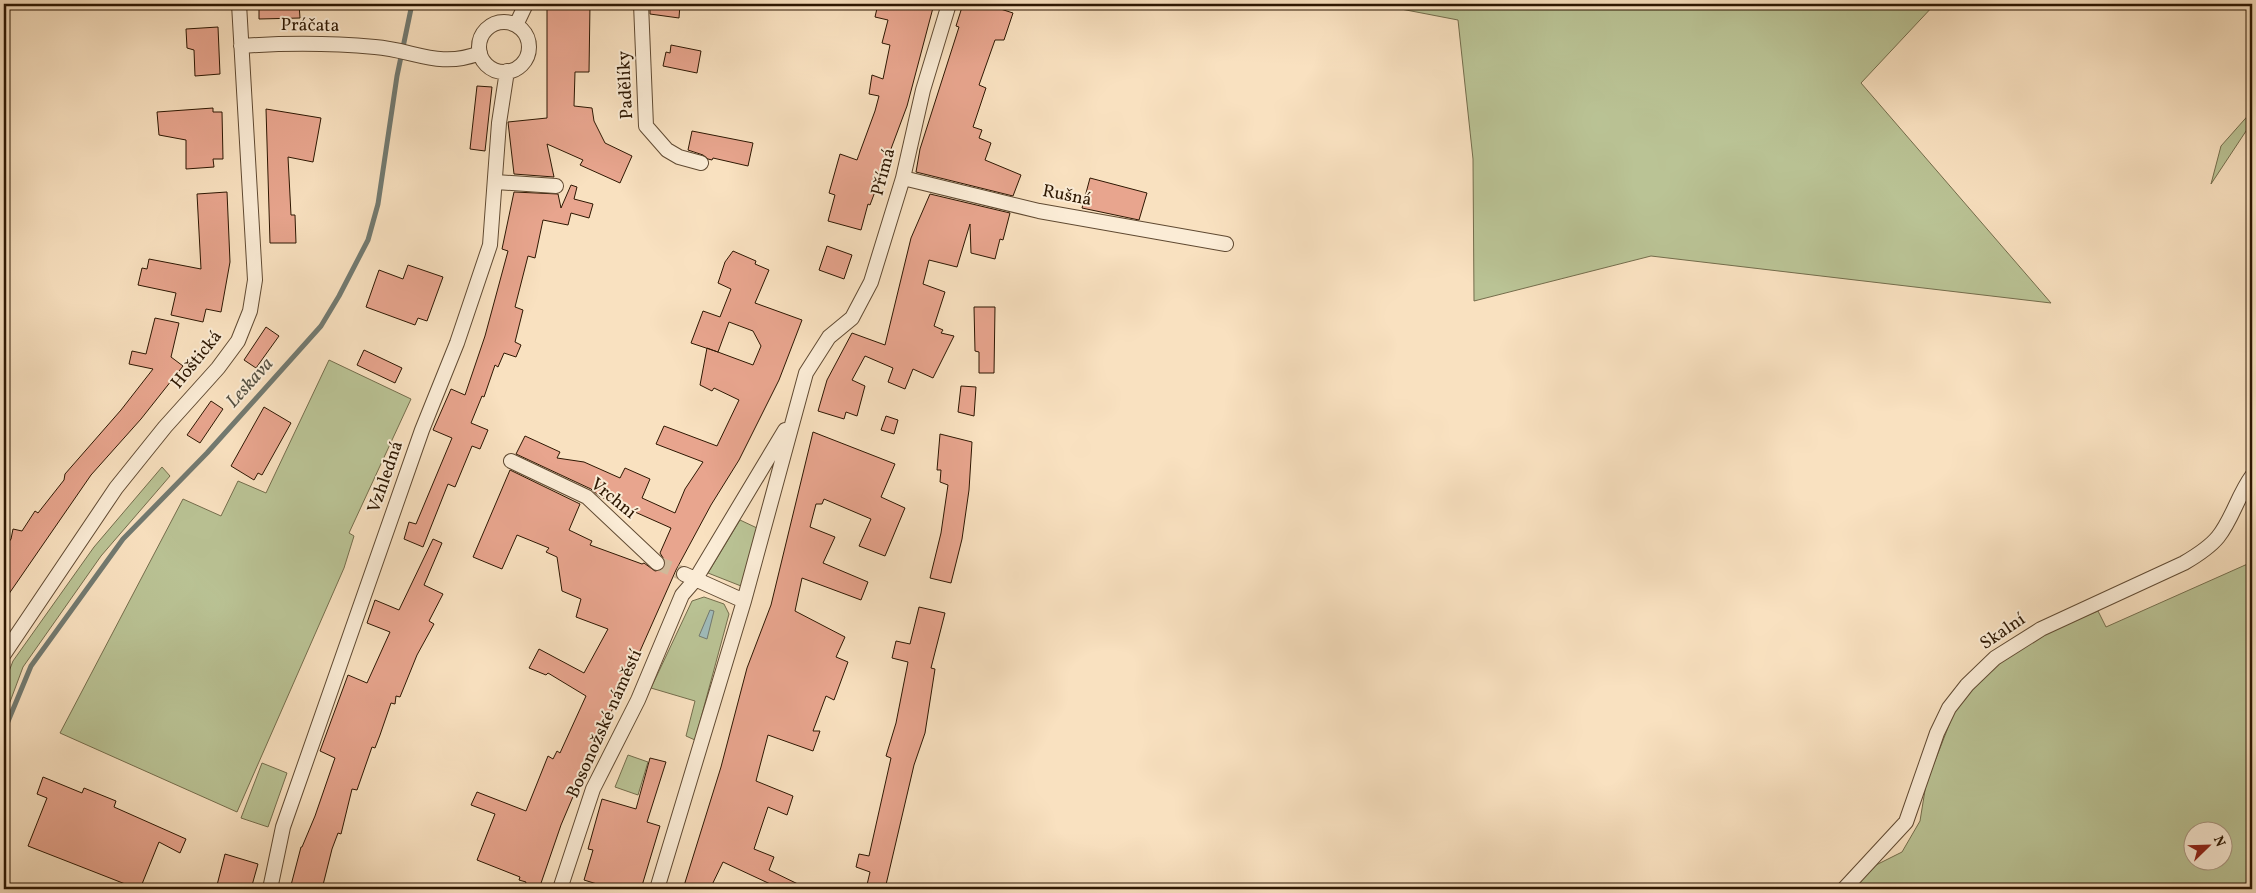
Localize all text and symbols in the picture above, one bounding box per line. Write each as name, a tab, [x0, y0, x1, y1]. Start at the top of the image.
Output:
street label: Práčata	[280, 13, 340, 39]
street label: Padělíky	[612, 50, 640, 120]
street label: Přímá	[866, 145, 902, 199]
street label: Rušná	[1040, 179, 1094, 213]
street label: Hoštická	[166, 325, 228, 395]
water label: Leskava	[220, 352, 280, 414]
street label: Vzhledná	[362, 438, 410, 516]
street label: Vrchní	[584, 473, 642, 526]
street label: Skalní	[1975, 607, 2031, 656]
street label: Bosonožské náměstí	[561, 645, 649, 802]
north arrow	[2184, 820, 2234, 870]
text: N	[2208, 833, 2229, 850]

